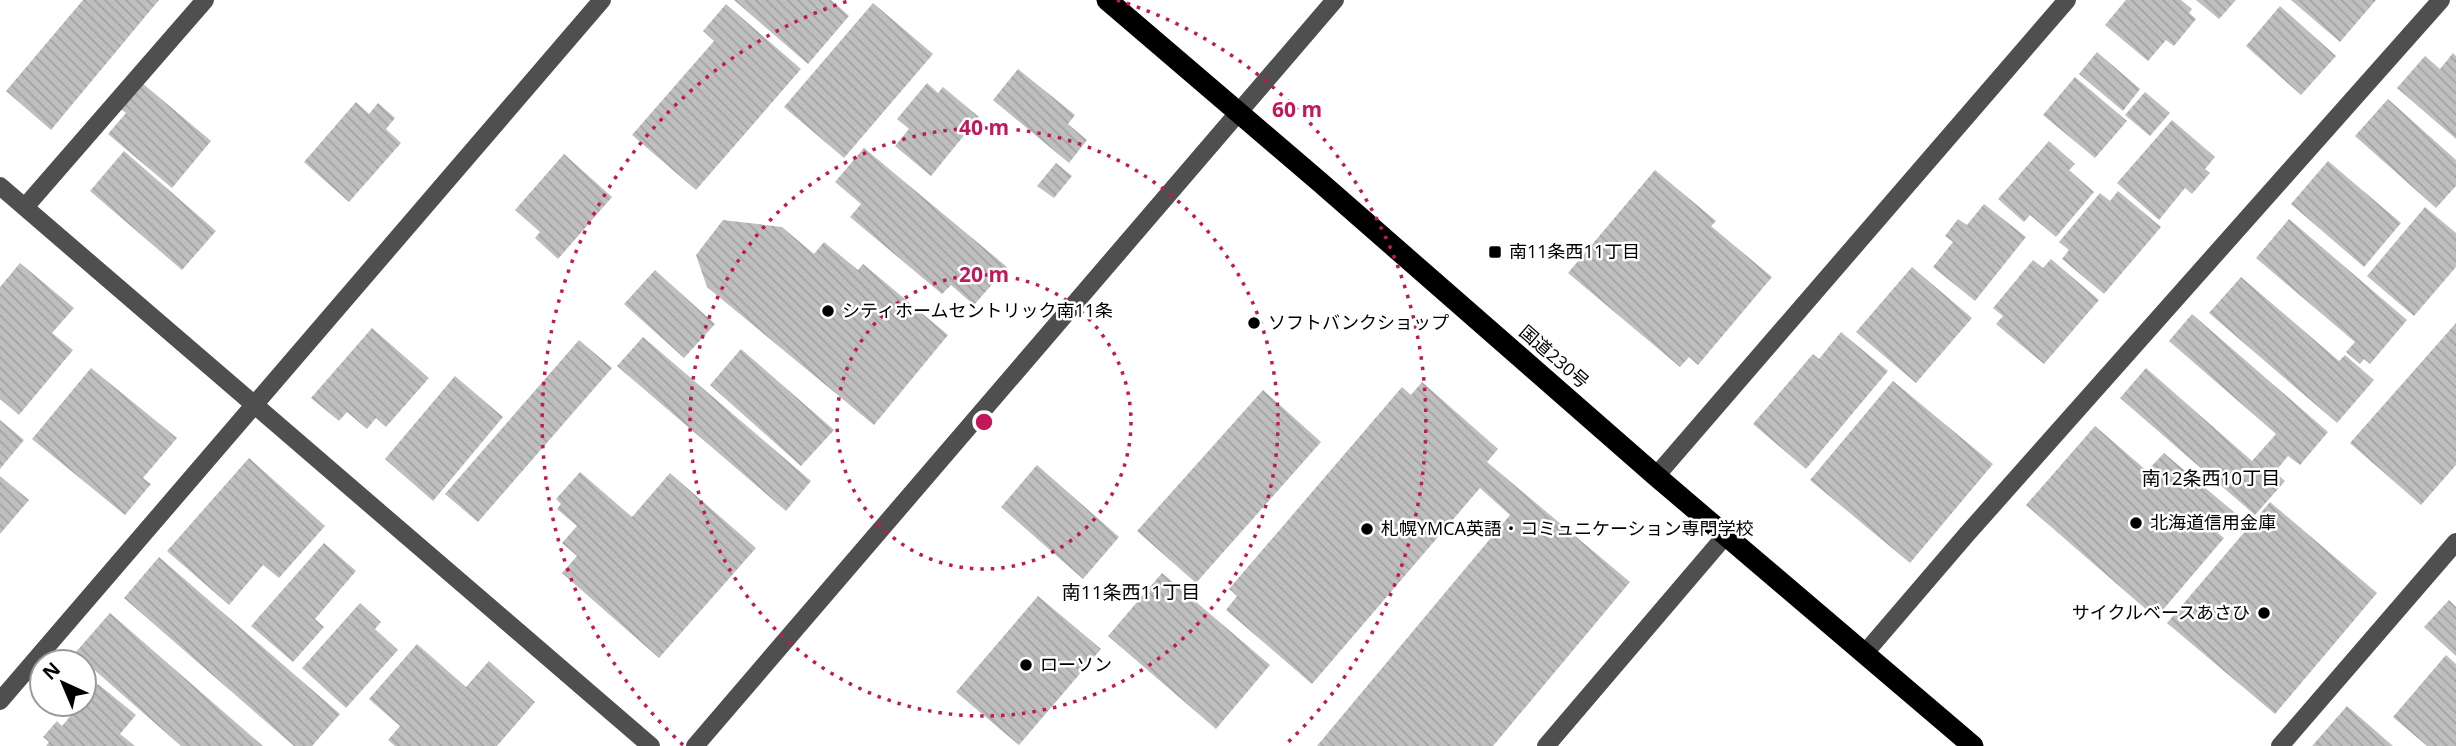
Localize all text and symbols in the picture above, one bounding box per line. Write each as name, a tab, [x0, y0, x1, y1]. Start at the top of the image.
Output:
text: 60 m	[1272, 95, 1322, 123]
text: 40 m	[959, 113, 1009, 141]
place label: 南11条西11丁目	[1509, 239, 1640, 263]
marker: 南11条西11丁目	[1487, 244, 1503, 260]
text: 20 m	[959, 260, 1009, 288]
place label: シティホームセントリック南11条	[842, 298, 1113, 322]
marker: シティホームセントリック南11条	[820, 303, 836, 319]
place label: ソフトバンクショップ	[1268, 310, 1449, 334]
marker: ソフトバンクショップ	[1246, 315, 1262, 331]
street label: 国道230号	[1515, 319, 1595, 393]
centre of rings	[972, 410, 996, 434]
district label: 南12条西10丁目	[2142, 465, 2280, 491]
place label: 北海道信用金庫	[2150, 510, 2276, 534]
marker: 北海道信用金庫	[2128, 515, 2144, 531]
place label: 札幌YMCA英語・コミュニケーション専門学校	[1381, 516, 1754, 540]
marker: 札幌YMCA英語・コミュニケーション専門学校	[1359, 521, 1375, 537]
district label: 南11条西11丁目	[1062, 579, 1200, 605]
place label: サイクルベースあさひ	[2072, 600, 2250, 624]
marker: サイクルベースあさひ	[2256, 605, 2272, 621]
north arrow	[28, 648, 98, 718]
place label: ローソン	[1040, 652, 1112, 676]
text: N	[37, 656, 66, 685]
marker: ローソン	[1018, 657, 1034, 673]

